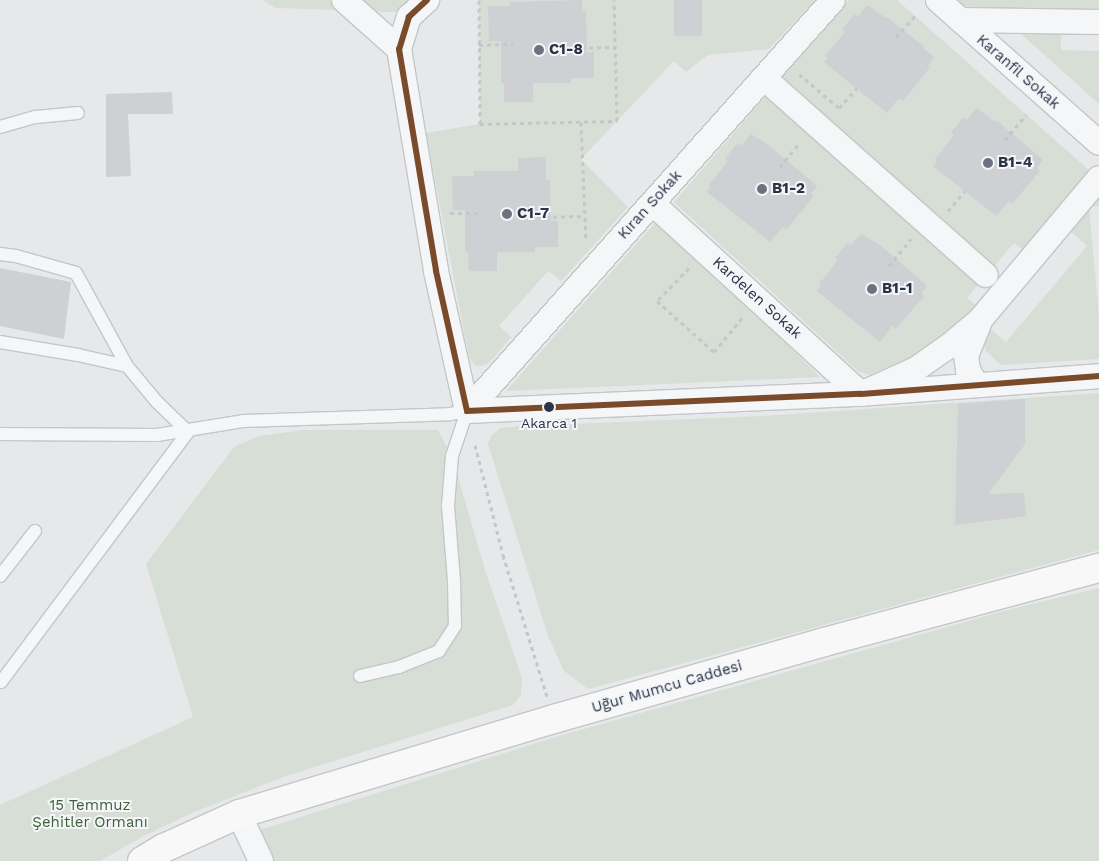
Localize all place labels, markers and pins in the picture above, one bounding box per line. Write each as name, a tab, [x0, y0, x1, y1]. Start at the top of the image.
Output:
place label: C1-8	[549, 41, 583, 59]
marker: C1-8	[533, 44, 545, 56]
place label: B1-4	[998, 154, 1032, 172]
marker: B1-4	[982, 157, 994, 169]
place label: B1-2	[772, 180, 805, 198]
marker: B1-2	[756, 183, 768, 195]
place label: C1-7	[517, 205, 549, 223]
marker: C1-7	[501, 208, 513, 220]
place label: B1-1	[882, 280, 913, 298]
marker: B1-1	[866, 283, 878, 295]
marker: Akarca 1	[544, 402, 554, 412]
place label: Akarca 1	[521, 415, 577, 431]

